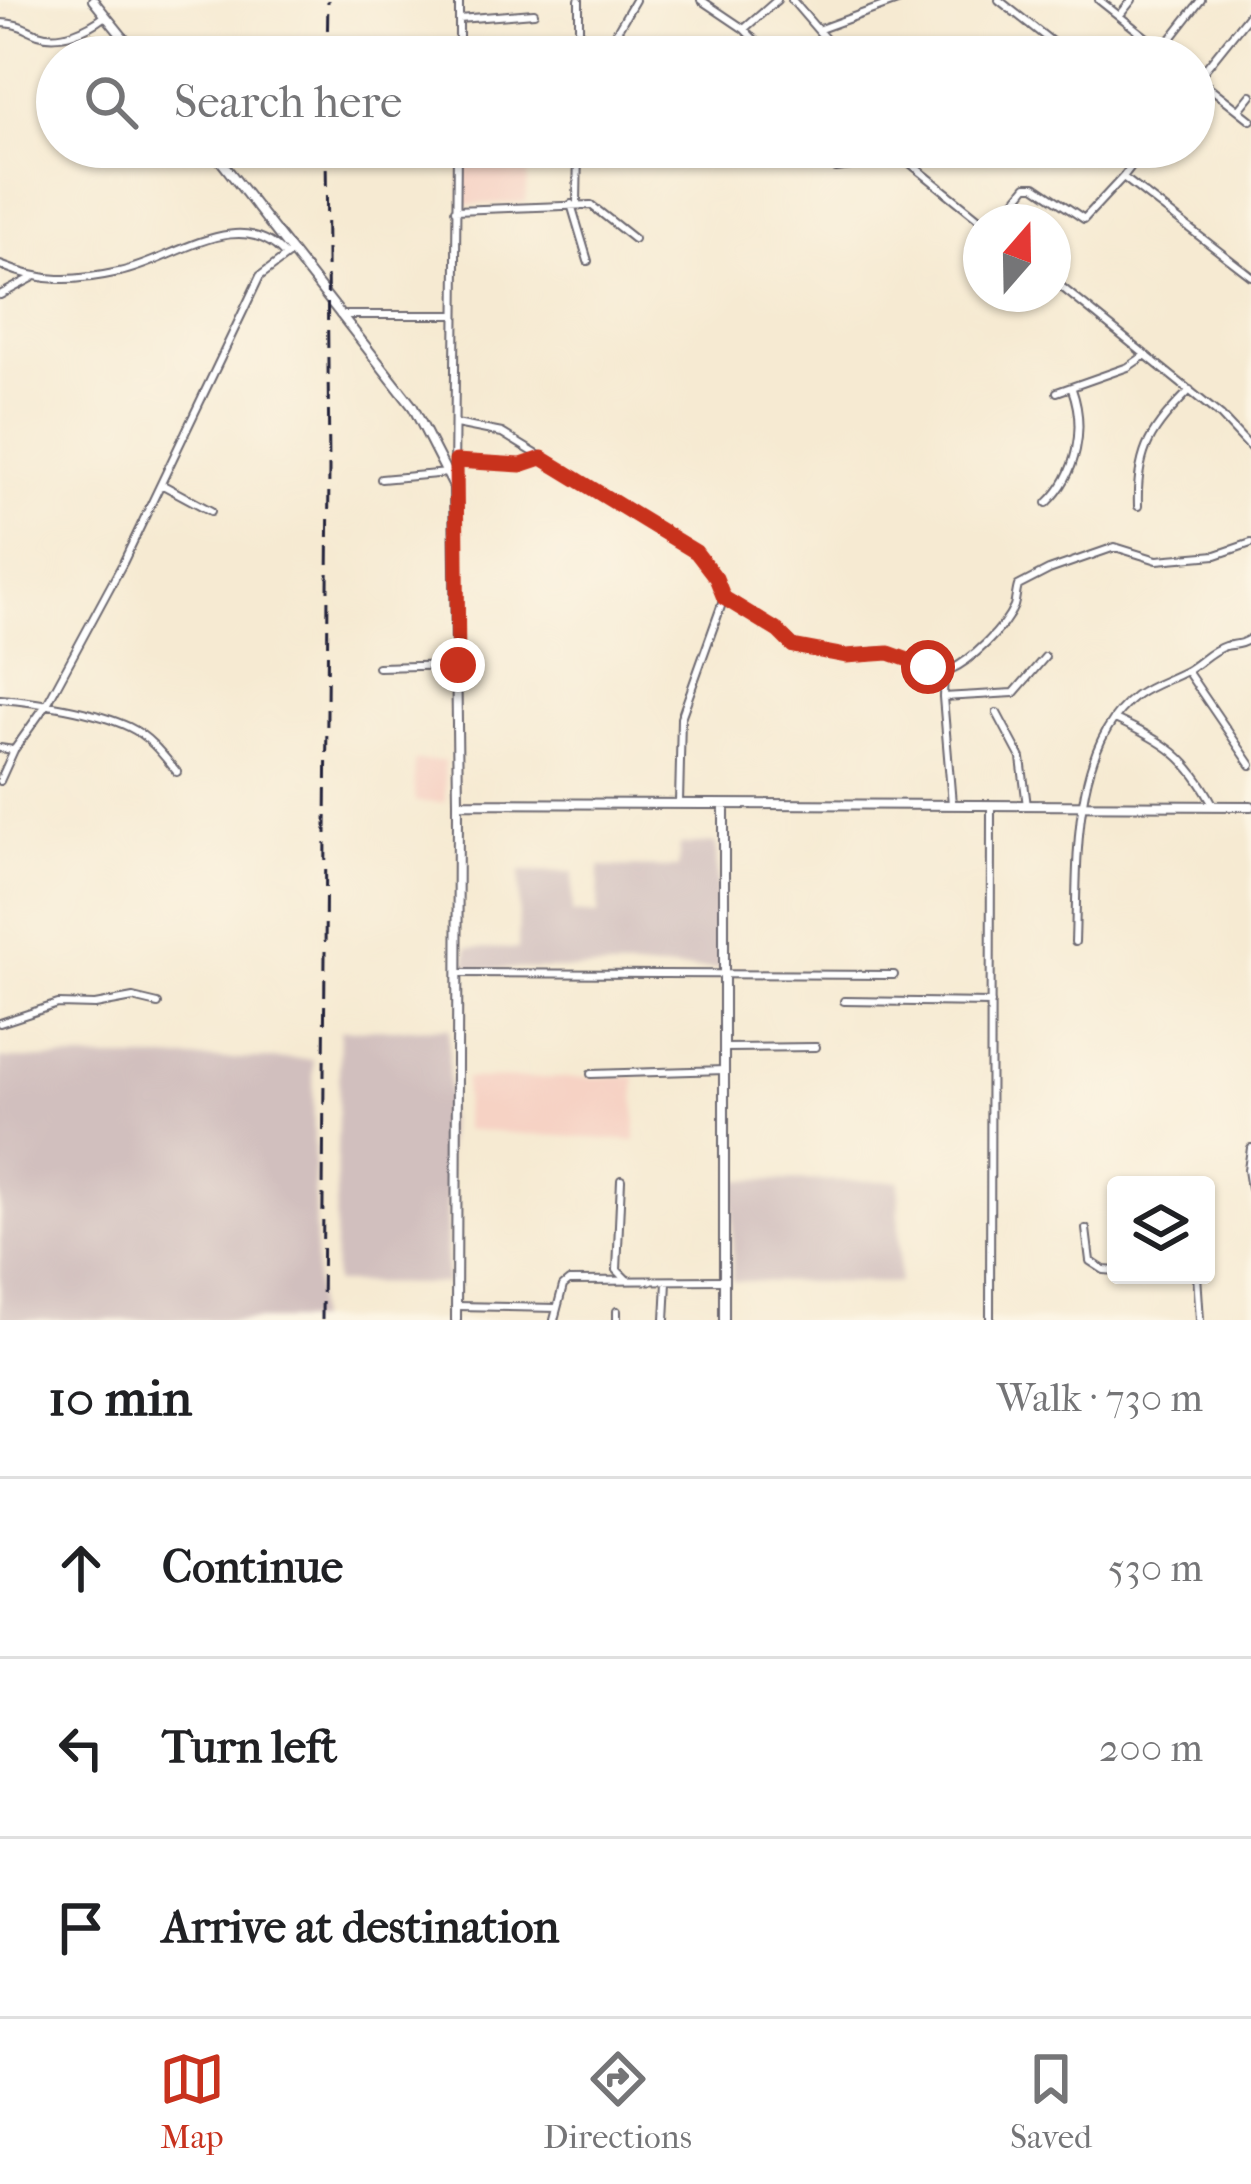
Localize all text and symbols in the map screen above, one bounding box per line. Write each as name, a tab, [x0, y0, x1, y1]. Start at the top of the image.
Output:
search box	[36, 36, 1215, 168]
icon: search	[78, 69, 144, 135]
text: Search here	[174, 76, 402, 129]
north arrow	[963, 204, 1071, 312]
route end	[431, 638, 485, 692]
route start	[901, 640, 955, 694]
map controls	[1107, 1176, 1215, 1284]
button: layers	[1107, 1176, 1215, 1284]
text: 10 min	[48, 1368, 192, 1428]
text: Walk · 730 m	[997, 1375, 1203, 1421]
icon: ahead	[48, 1535, 114, 1601]
text: Continue	[162, 1541, 343, 1594]
text: 530 m	[1108, 1545, 1203, 1591]
icon: left	[48, 1715, 114, 1781]
text: Turn left	[162, 1721, 337, 1774]
text: 200 m	[1099, 1725, 1203, 1771]
icon: arrive	[48, 1895, 114, 1961]
text: Arrive at destination	[162, 1901, 559, 1954]
tab: Map	[159, 2046, 225, 2157]
tab: Directions	[543, 2046, 692, 2157]
tab: Saved	[1010, 2046, 1092, 2157]

